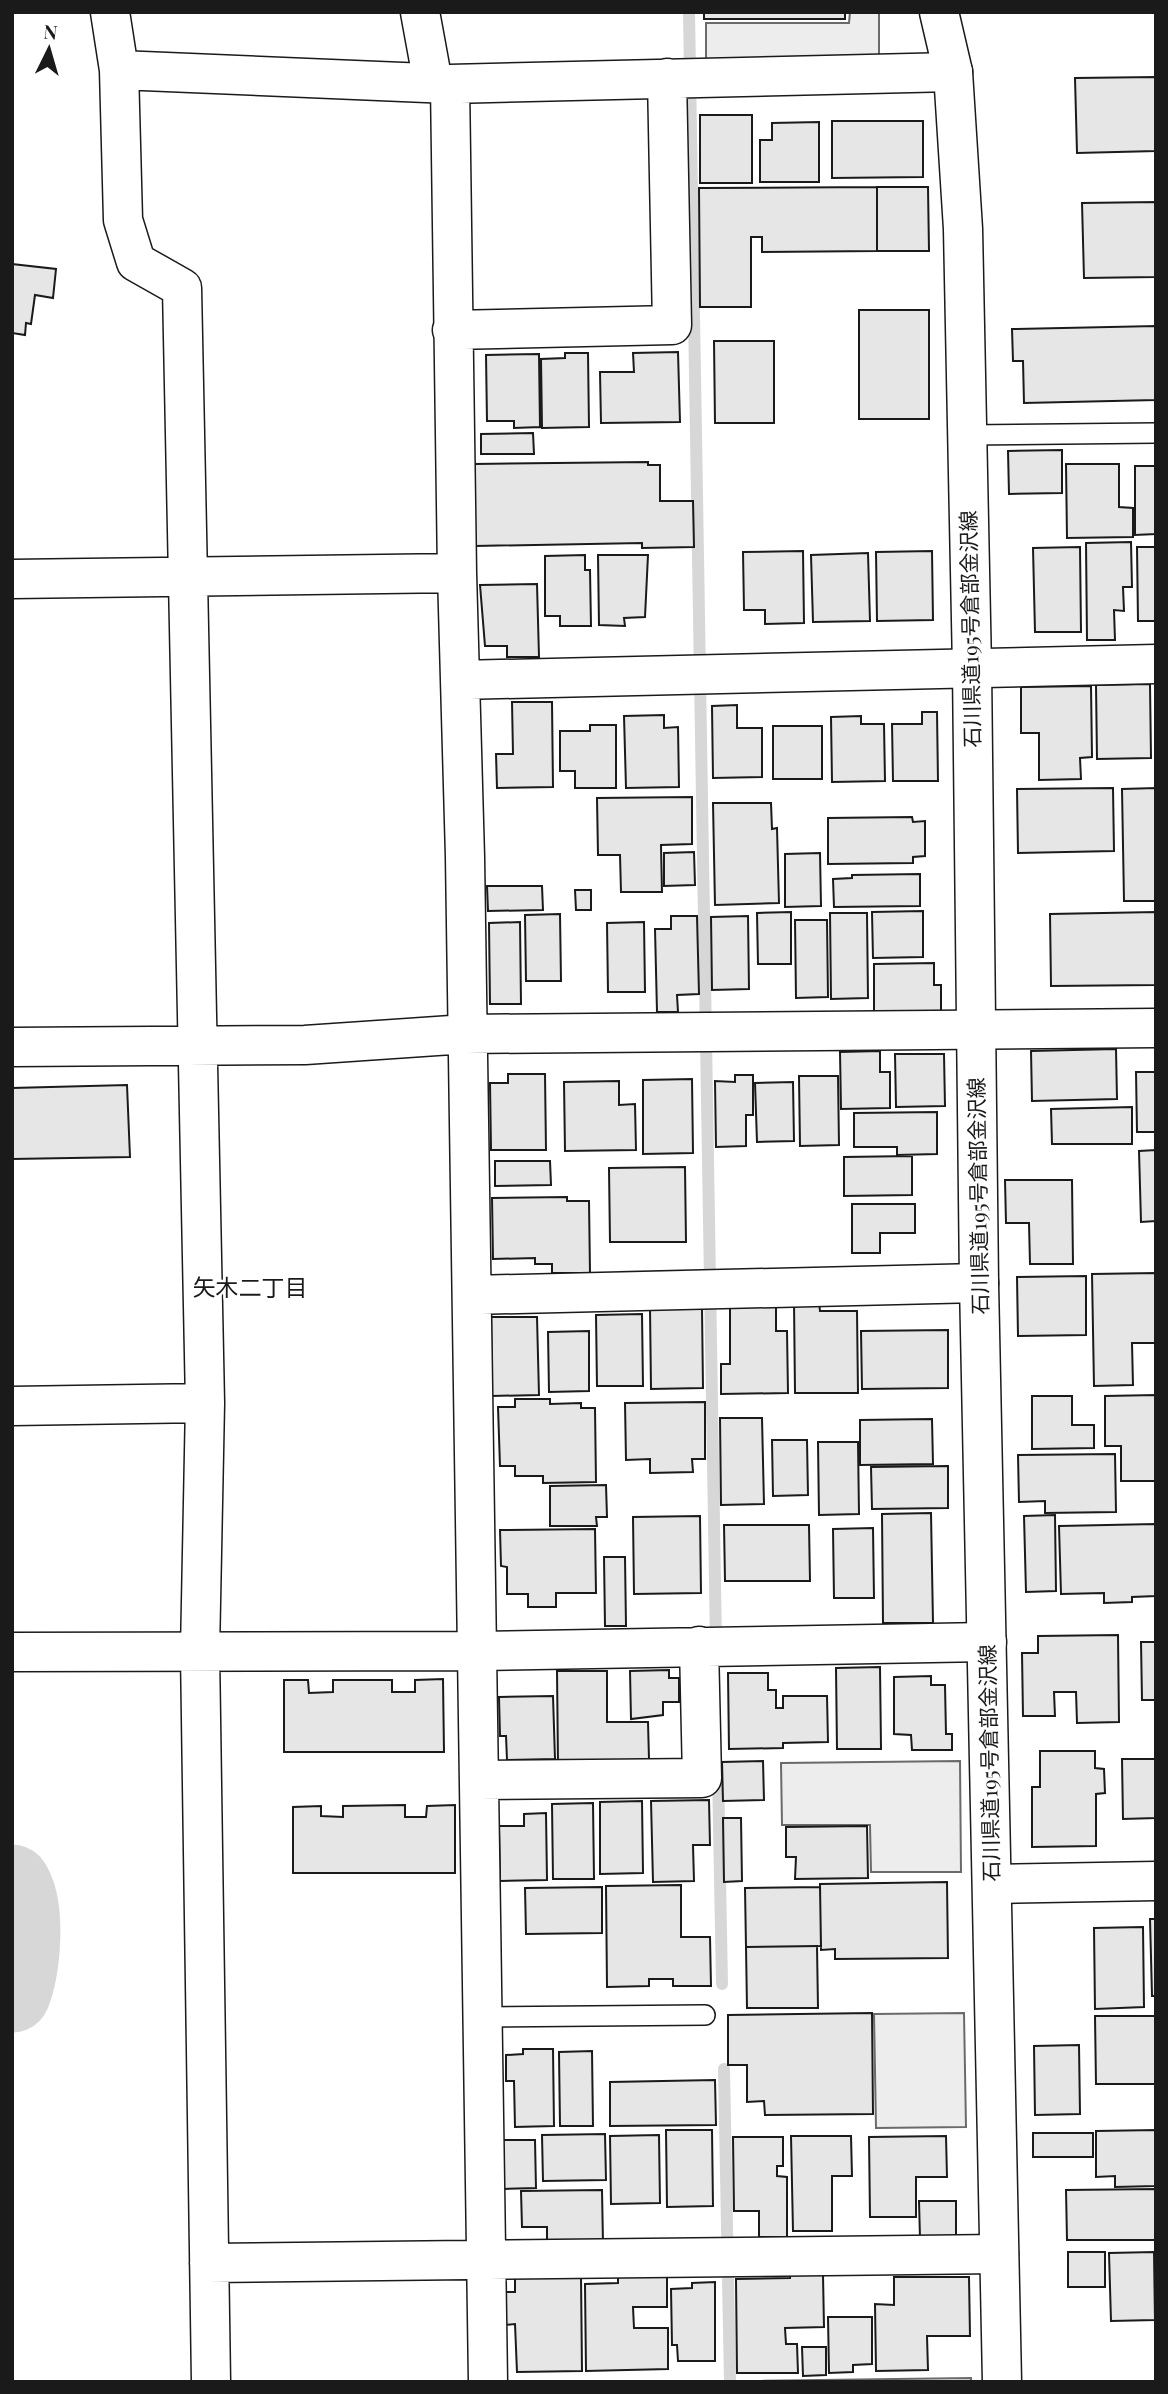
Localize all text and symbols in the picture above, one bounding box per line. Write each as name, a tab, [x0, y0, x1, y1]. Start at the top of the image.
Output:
north arrow	[14, 14, 84, 84]
text: N	[43, 18, 59, 45]
street label: 石川県道195号倉部金沢線	[953, 510, 985, 748]
street label: 石川県道195号倉部金沢線	[961, 1077, 993, 1315]
district label: 矢木二丁目	[193, 1271, 308, 1302]
street label: 石川県道195号倉部金沢線	[972, 1644, 1004, 1882]

